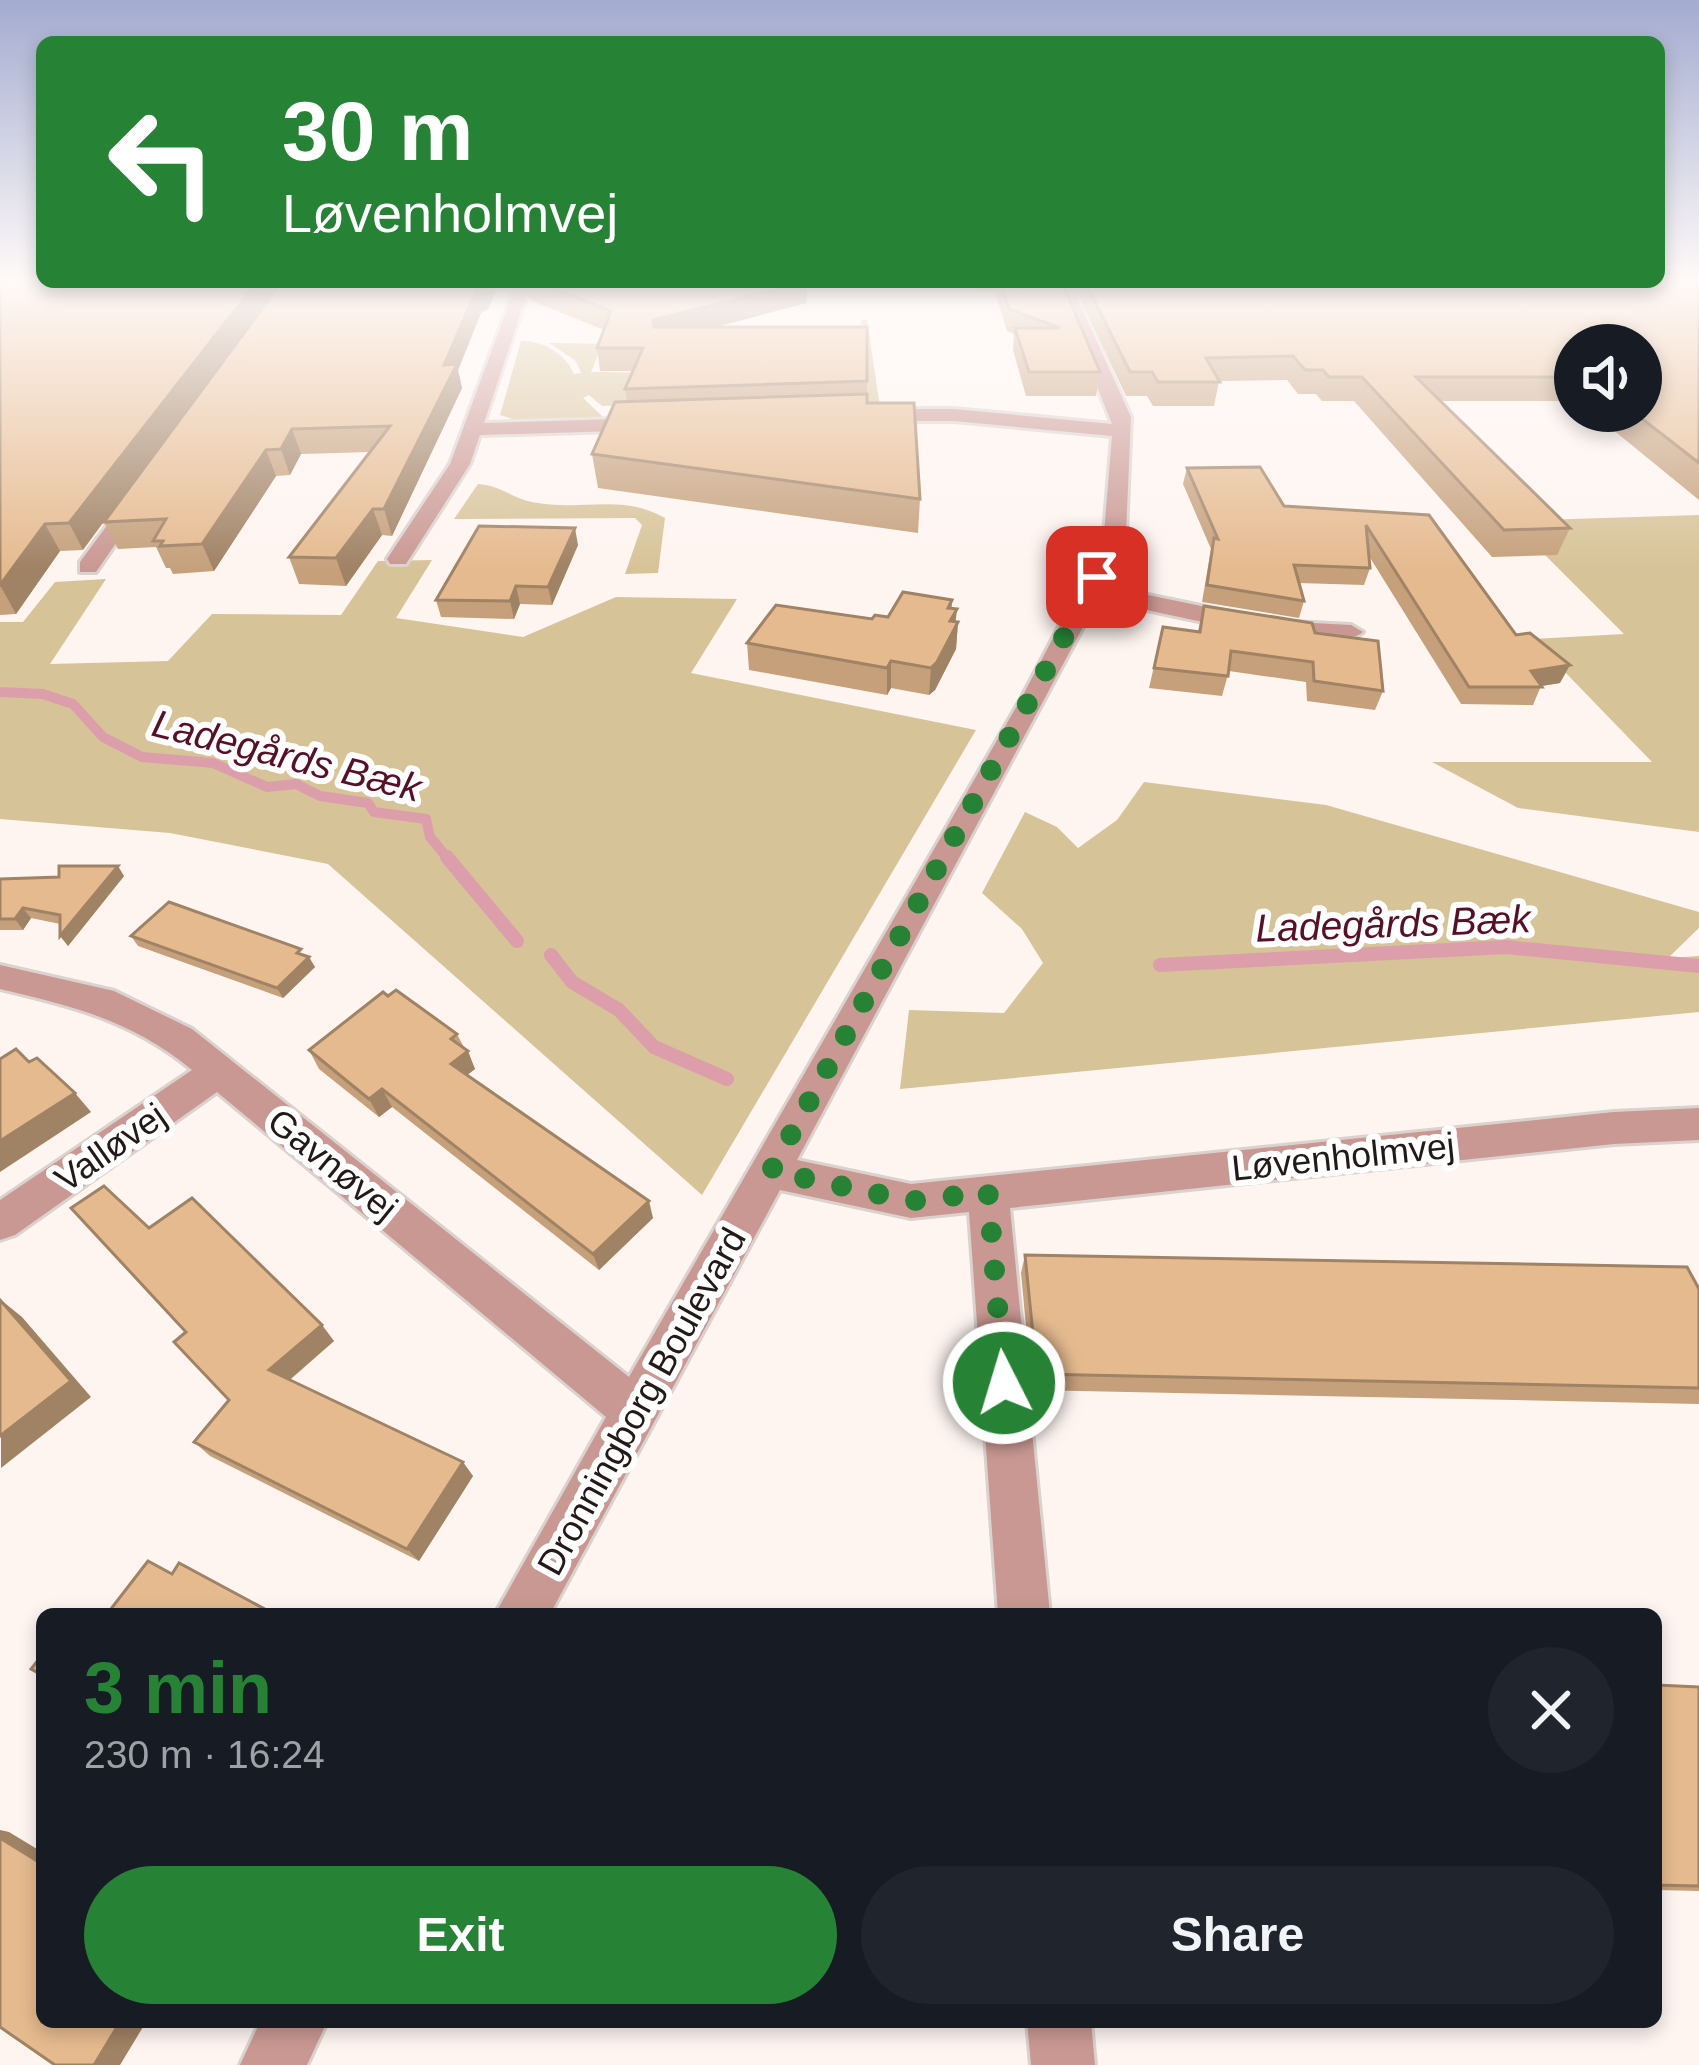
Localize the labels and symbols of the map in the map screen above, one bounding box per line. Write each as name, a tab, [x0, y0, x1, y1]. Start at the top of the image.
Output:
pin	[1046, 526, 1148, 628]
water label: Ladegårds Bæk	[148, 701, 428, 810]
water label: Ladegårds Bæk	[1255, 897, 1534, 950]
street label: Valløvej	[47, 1095, 173, 1200]
street label: Gavnøvej	[260, 1100, 405, 1229]
street label: Løvenholmvej	[1229, 1124, 1457, 1189]
street label: Dronningborg Boulevard	[529, 1221, 754, 1582]
position arrow	[941, 1320, 1067, 1446]

